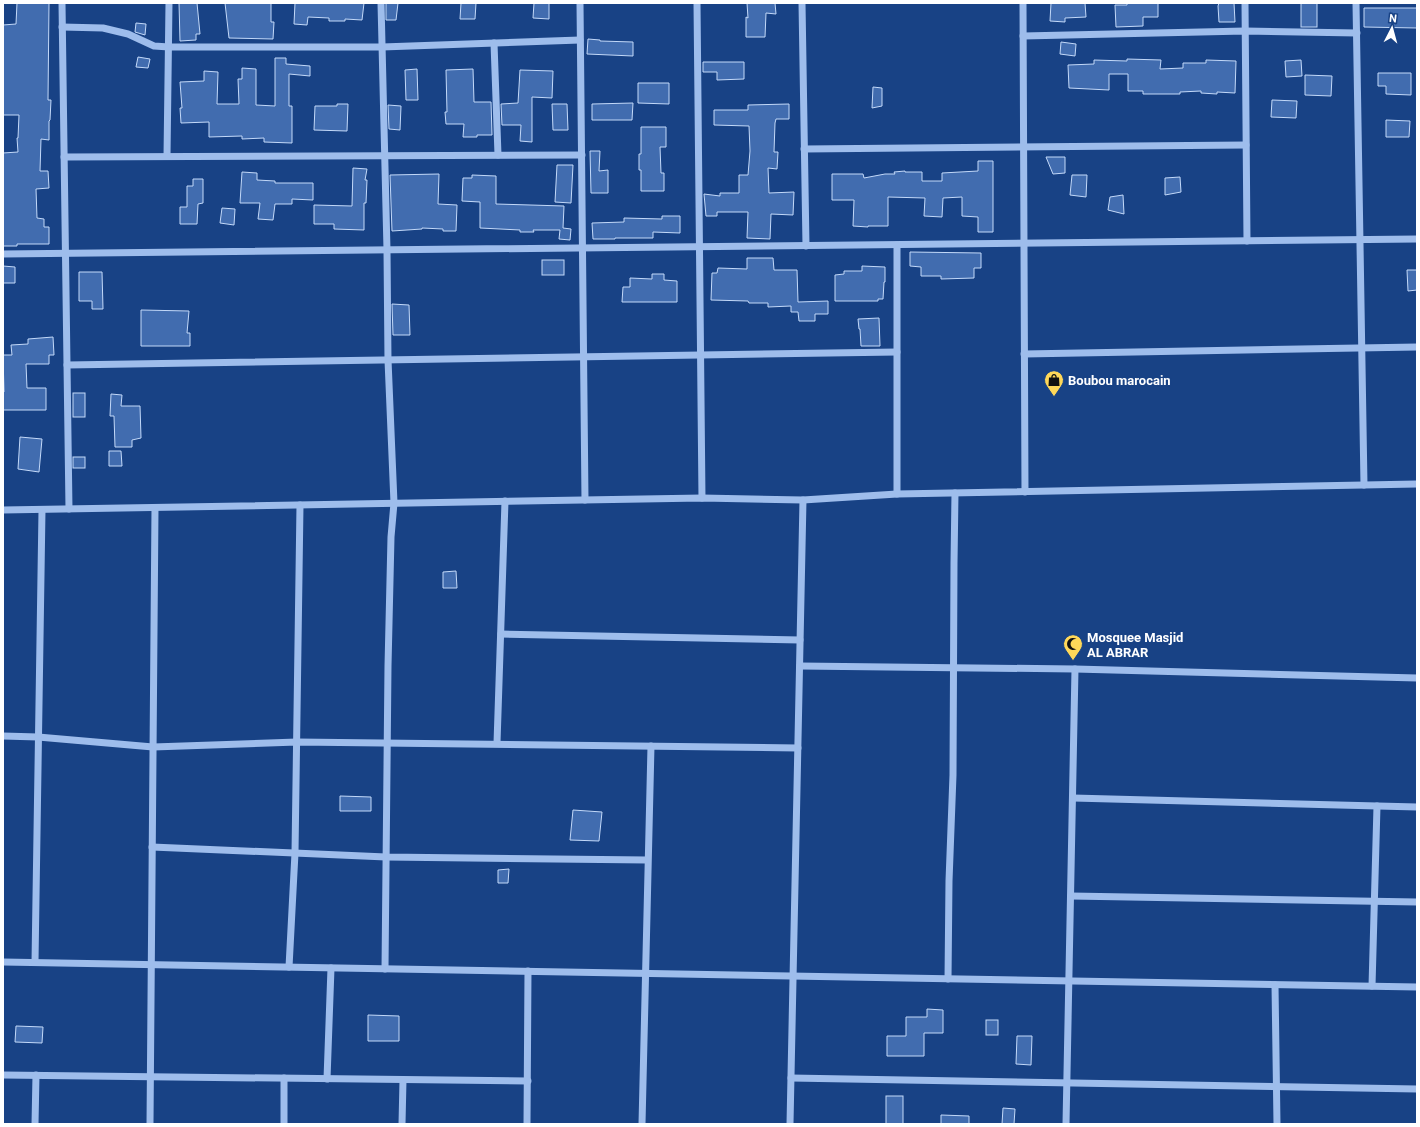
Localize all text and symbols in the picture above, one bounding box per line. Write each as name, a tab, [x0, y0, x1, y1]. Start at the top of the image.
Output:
north arrow	[1372, 8, 1412, 48]
text: N	[1388, 12, 1398, 25]
shop icon: Boubou marocain	[1043, 369, 1065, 397]
place label: Boubou marocain	[1068, 373, 1171, 388]
place label: Mosquee Masjid AL ABRAR	[1087, 630, 1183, 660]
mosque icon: Mosquee Masjid AL ABRAR	[1062, 633, 1084, 661]

